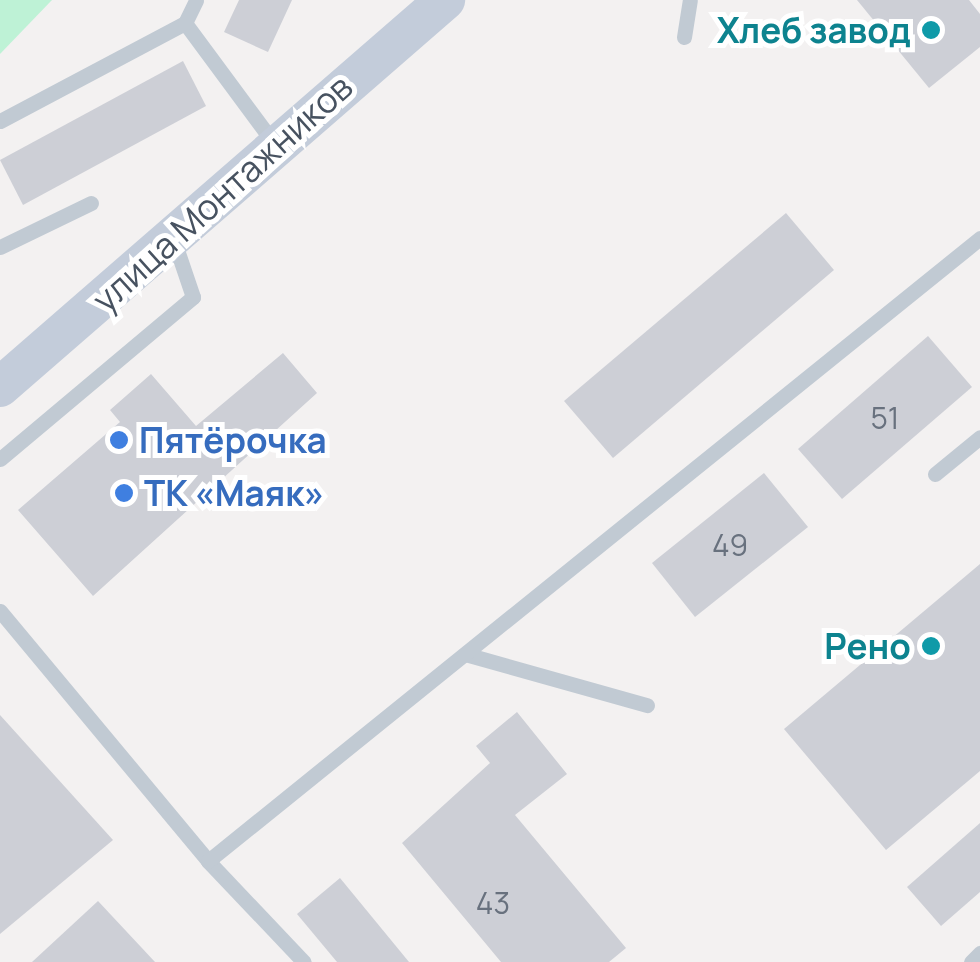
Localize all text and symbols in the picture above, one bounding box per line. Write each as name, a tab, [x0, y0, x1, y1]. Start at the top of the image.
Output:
place label: Хлеб завод	[717, 9, 911, 51]
marker: Хлеб завод	[920, 19, 942, 41]
street label: улица Монтажников	[84, 65, 360, 321]
house number: 51	[870, 400, 900, 436]
place label: Пятёрочка	[139, 419, 327, 461]
marker: Пятёрочка	[108, 429, 130, 451]
place label: ТК «Маяк»	[144, 472, 325, 514]
marker: ТК «Маяк»	[113, 482, 135, 504]
house number: 49	[712, 527, 748, 563]
place label: Рено	[824, 625, 911, 667]
marker: Рено	[920, 635, 942, 657]
house number: 43	[476, 885, 510, 921]

